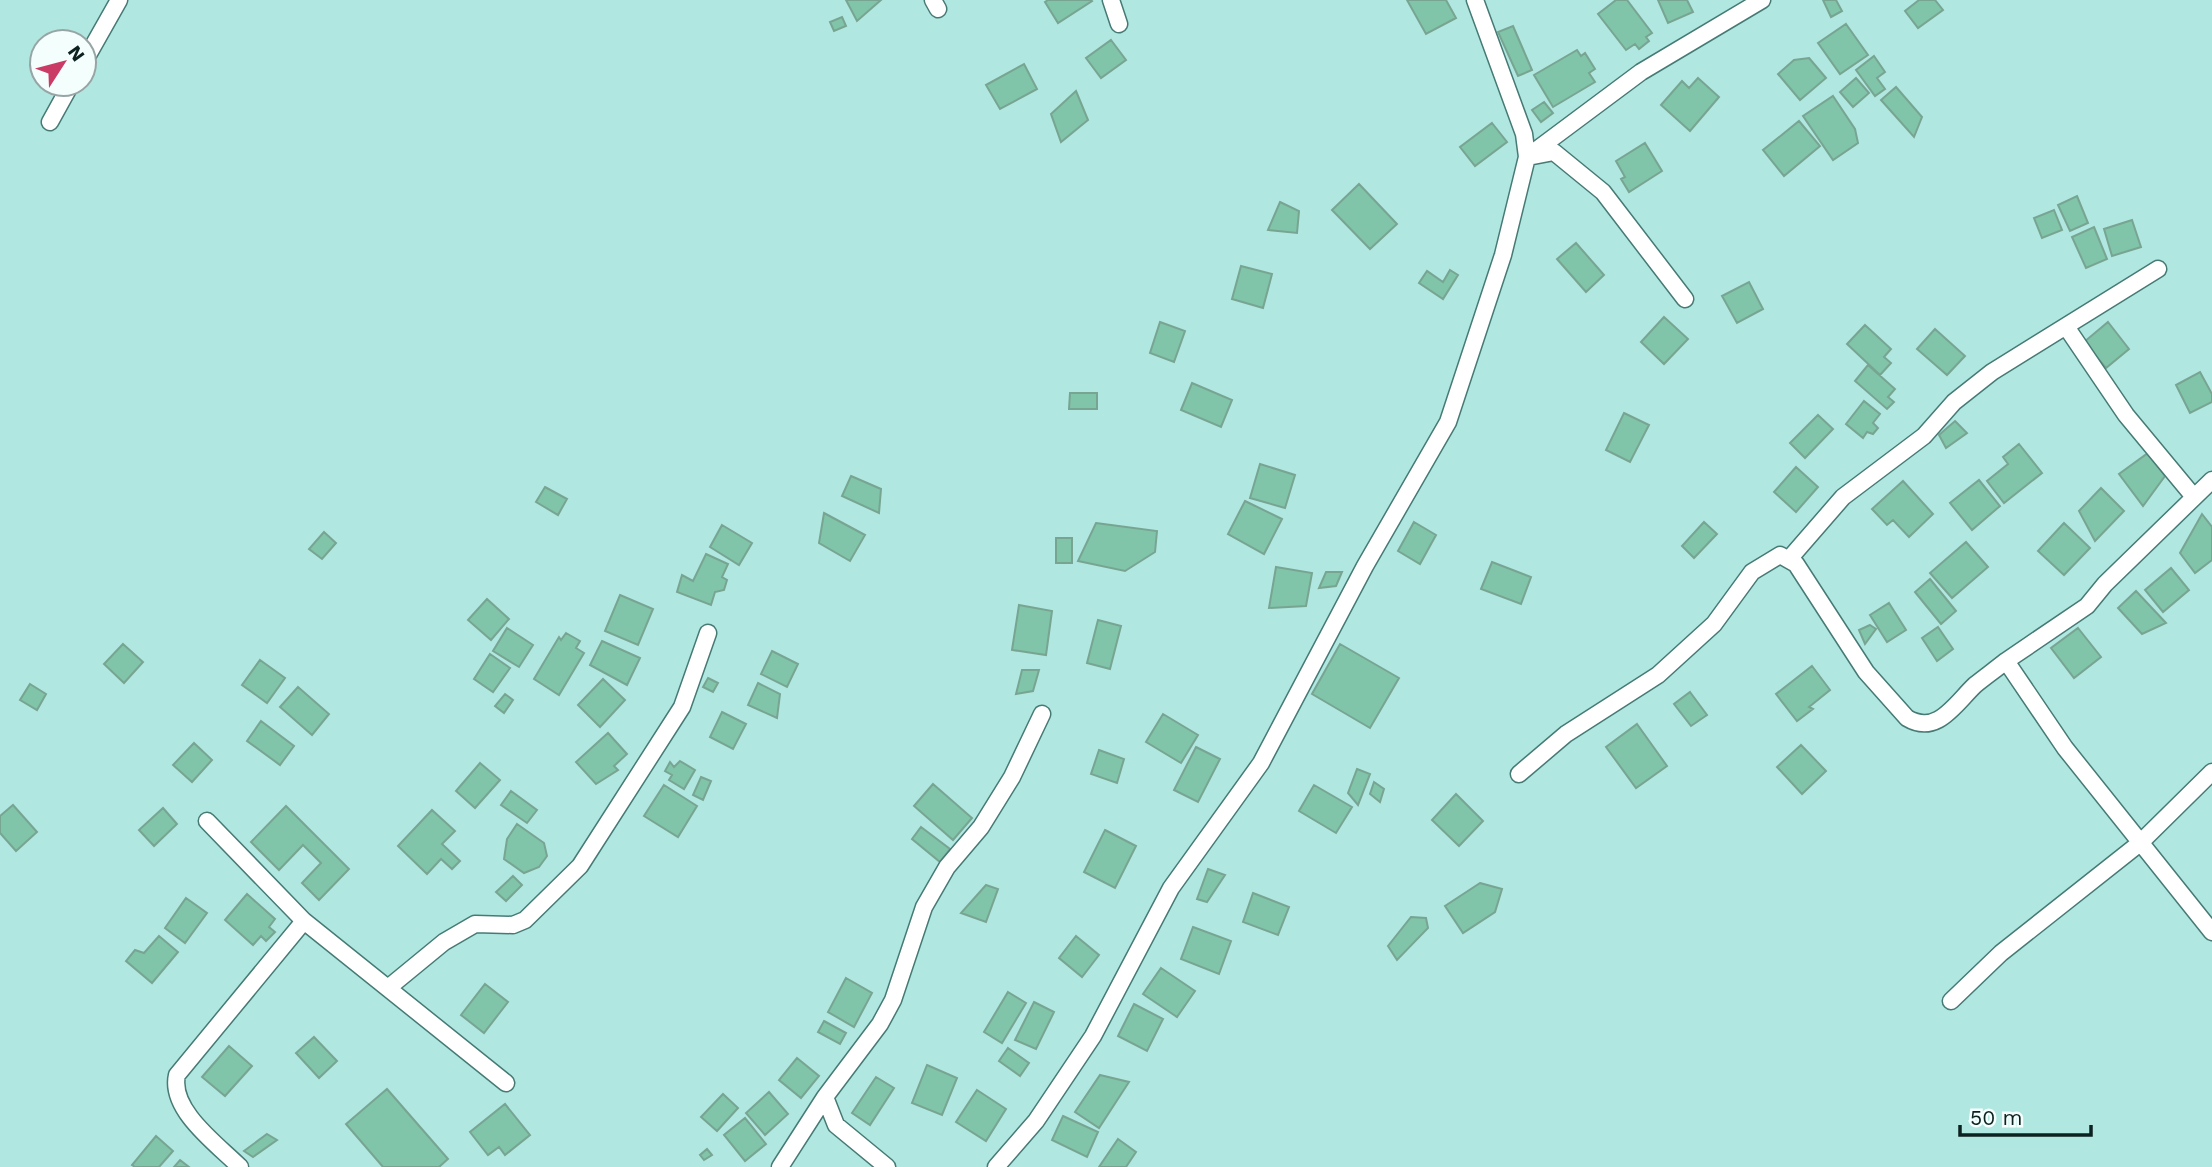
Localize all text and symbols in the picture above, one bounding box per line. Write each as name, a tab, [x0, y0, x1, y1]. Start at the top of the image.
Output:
north arrow	[28, 28, 98, 98]
text: N	[63, 41, 90, 66]
scale bar	[1960, 1094, 2091, 1138]
text: 50 m	[1970, 1105, 2022, 1130]

